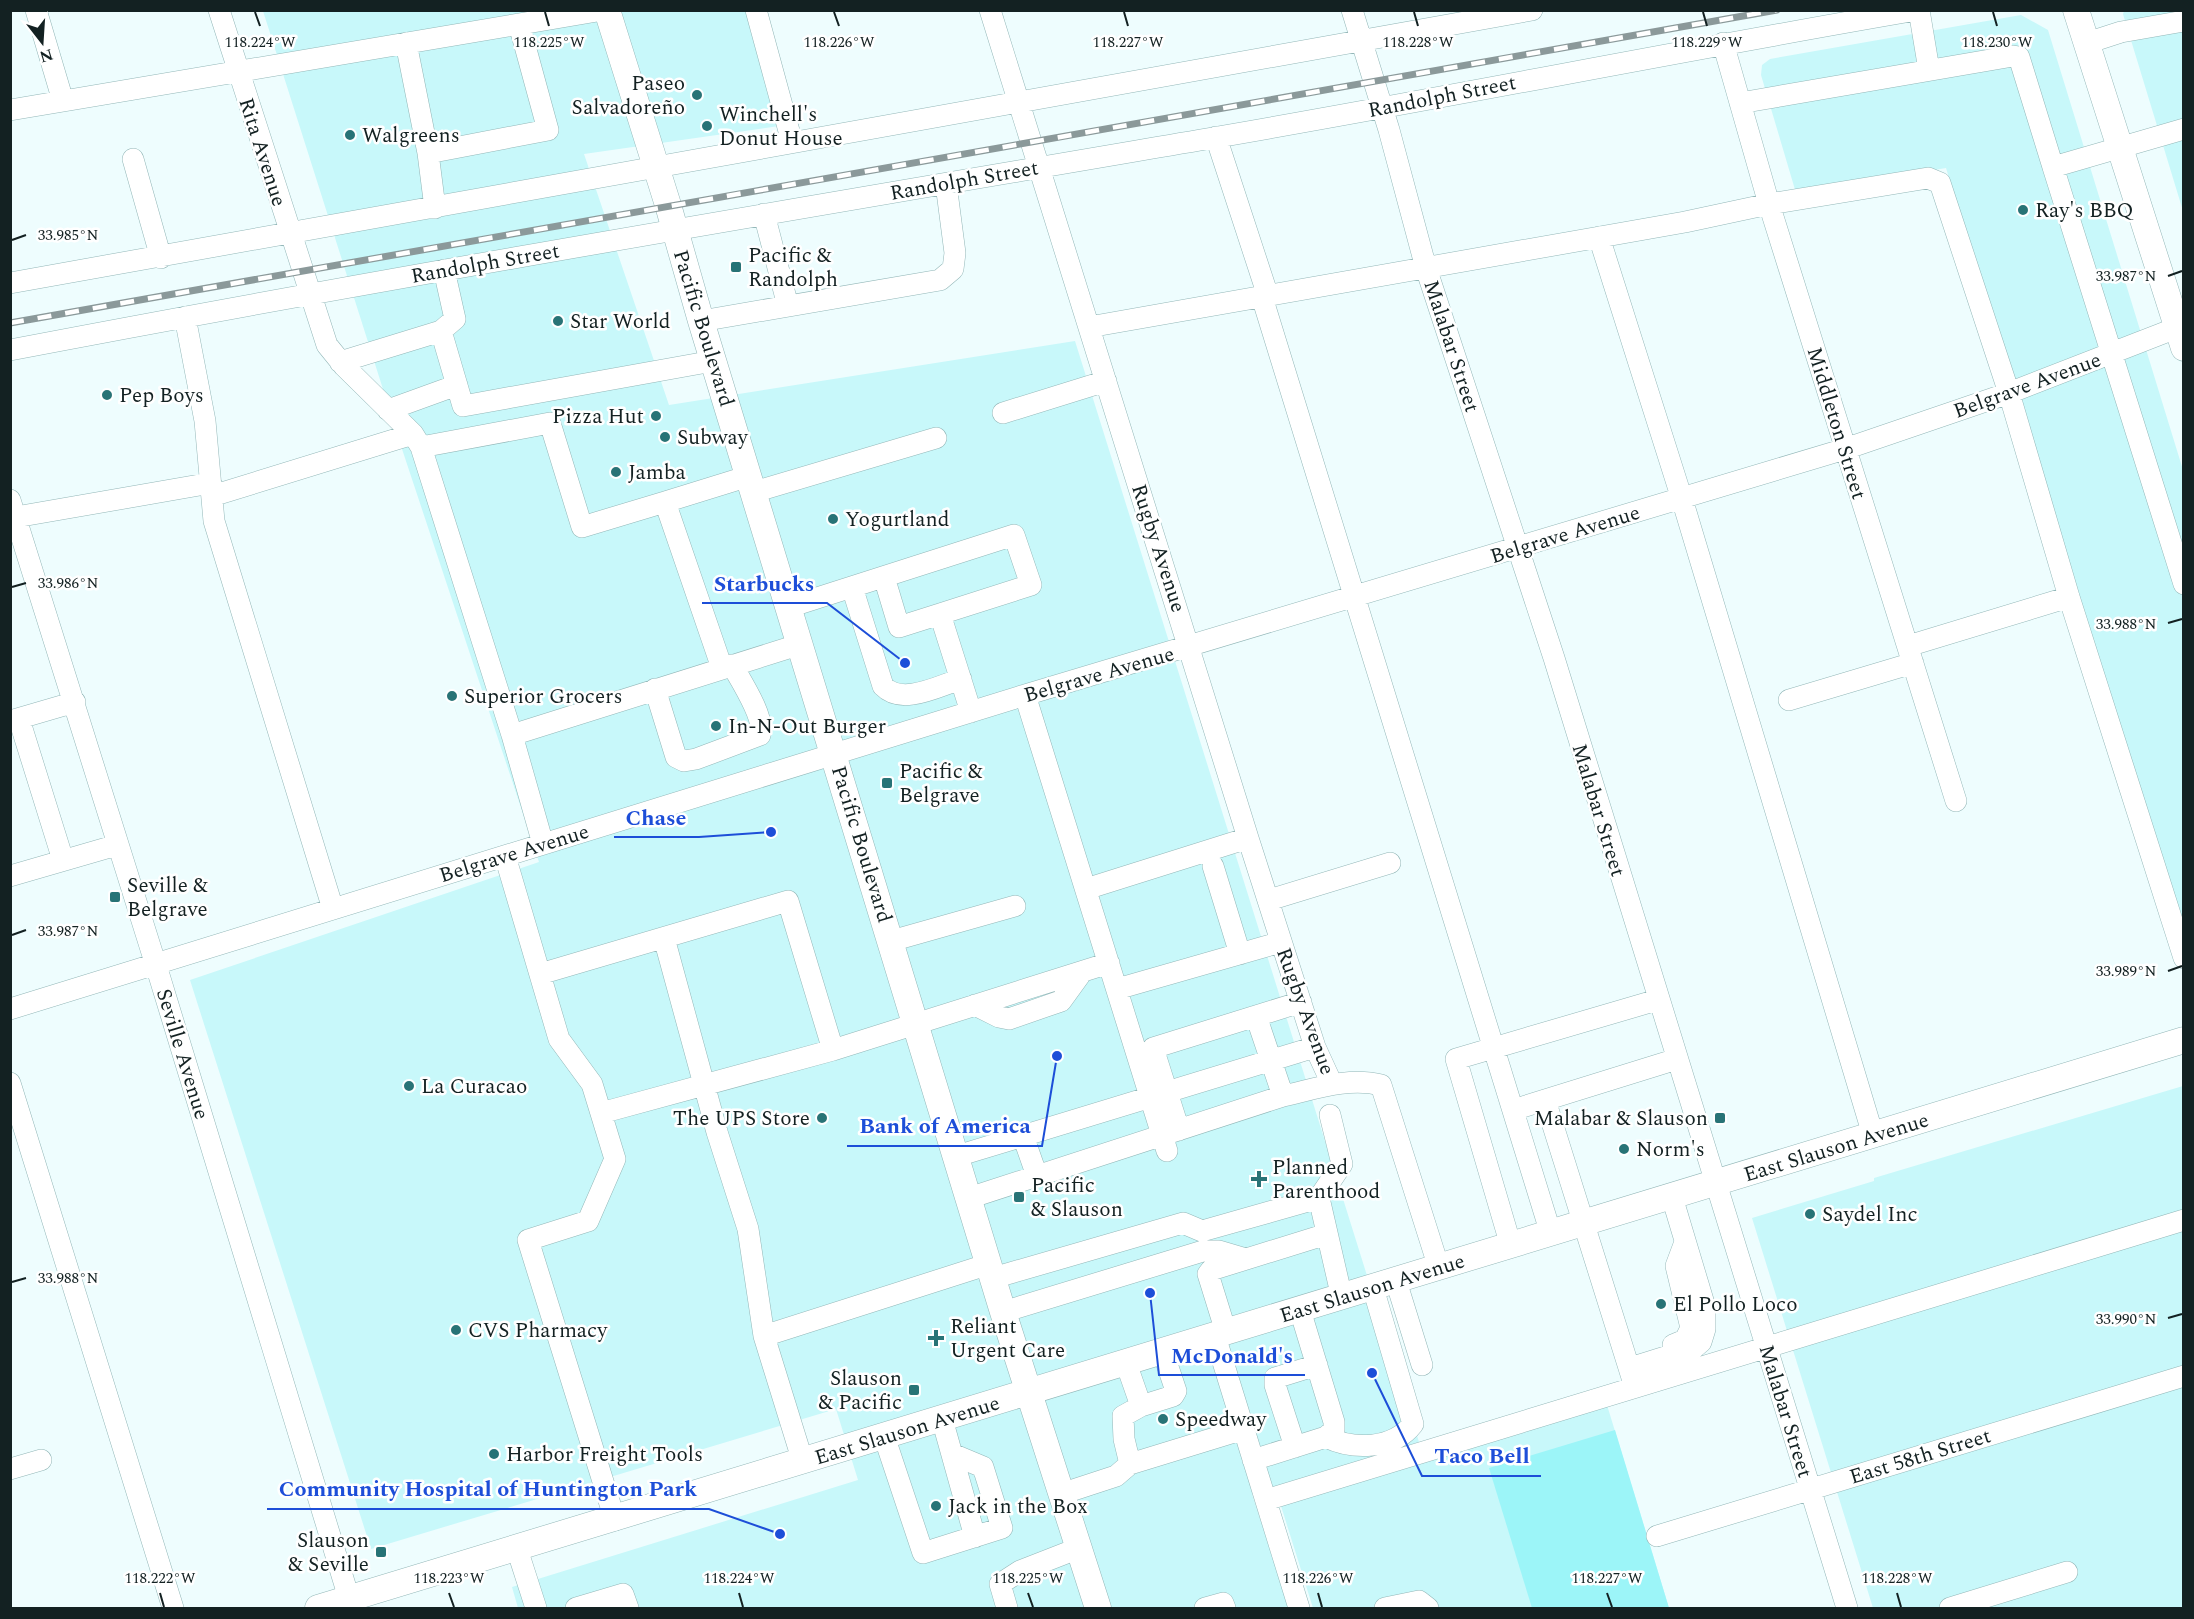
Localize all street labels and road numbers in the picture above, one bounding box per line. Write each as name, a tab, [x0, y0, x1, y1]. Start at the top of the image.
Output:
street label: Randolph Street	[1365, 67, 1519, 127]
street label: Rita Avenue	[229, 94, 295, 211]
street label: Randolph Street	[887, 152, 1041, 210]
street label: Randolph Street	[408, 235, 562, 293]
street label: Pacific Boulevard	[664, 246, 742, 411]
street label: Malabar Street	[1415, 276, 1488, 417]
street label: Middleton Street	[1798, 343, 1874, 503]
street label: Belgrave Avenue	[1949, 344, 2106, 428]
street label: Rugby Avenue	[1122, 480, 1194, 617]
street label: Belgrave Avenue	[1486, 497, 1644, 573]
street label: Belgrave Avenue	[1020, 638, 1178, 712]
street label: Malabar Street	[1563, 740, 1633, 881]
street label: Pacific Boulevard	[822, 762, 900, 927]
street label: Belgrave Avenue	[435, 816, 593, 892]
street label: Rugby Avenue	[1267, 943, 1343, 1080]
street label: Seville Avenue	[147, 985, 217, 1124]
street label: East Slauson Avenue	[1740, 1105, 1933, 1191]
street label: East Slauson Avenue	[1276, 1246, 1469, 1332]
street label: Malabar Street	[1750, 1341, 1820, 1482]
street label: East Slauson Avenue	[811, 1388, 1004, 1474]
street label: East 58th Street	[1846, 1420, 1995, 1494]

